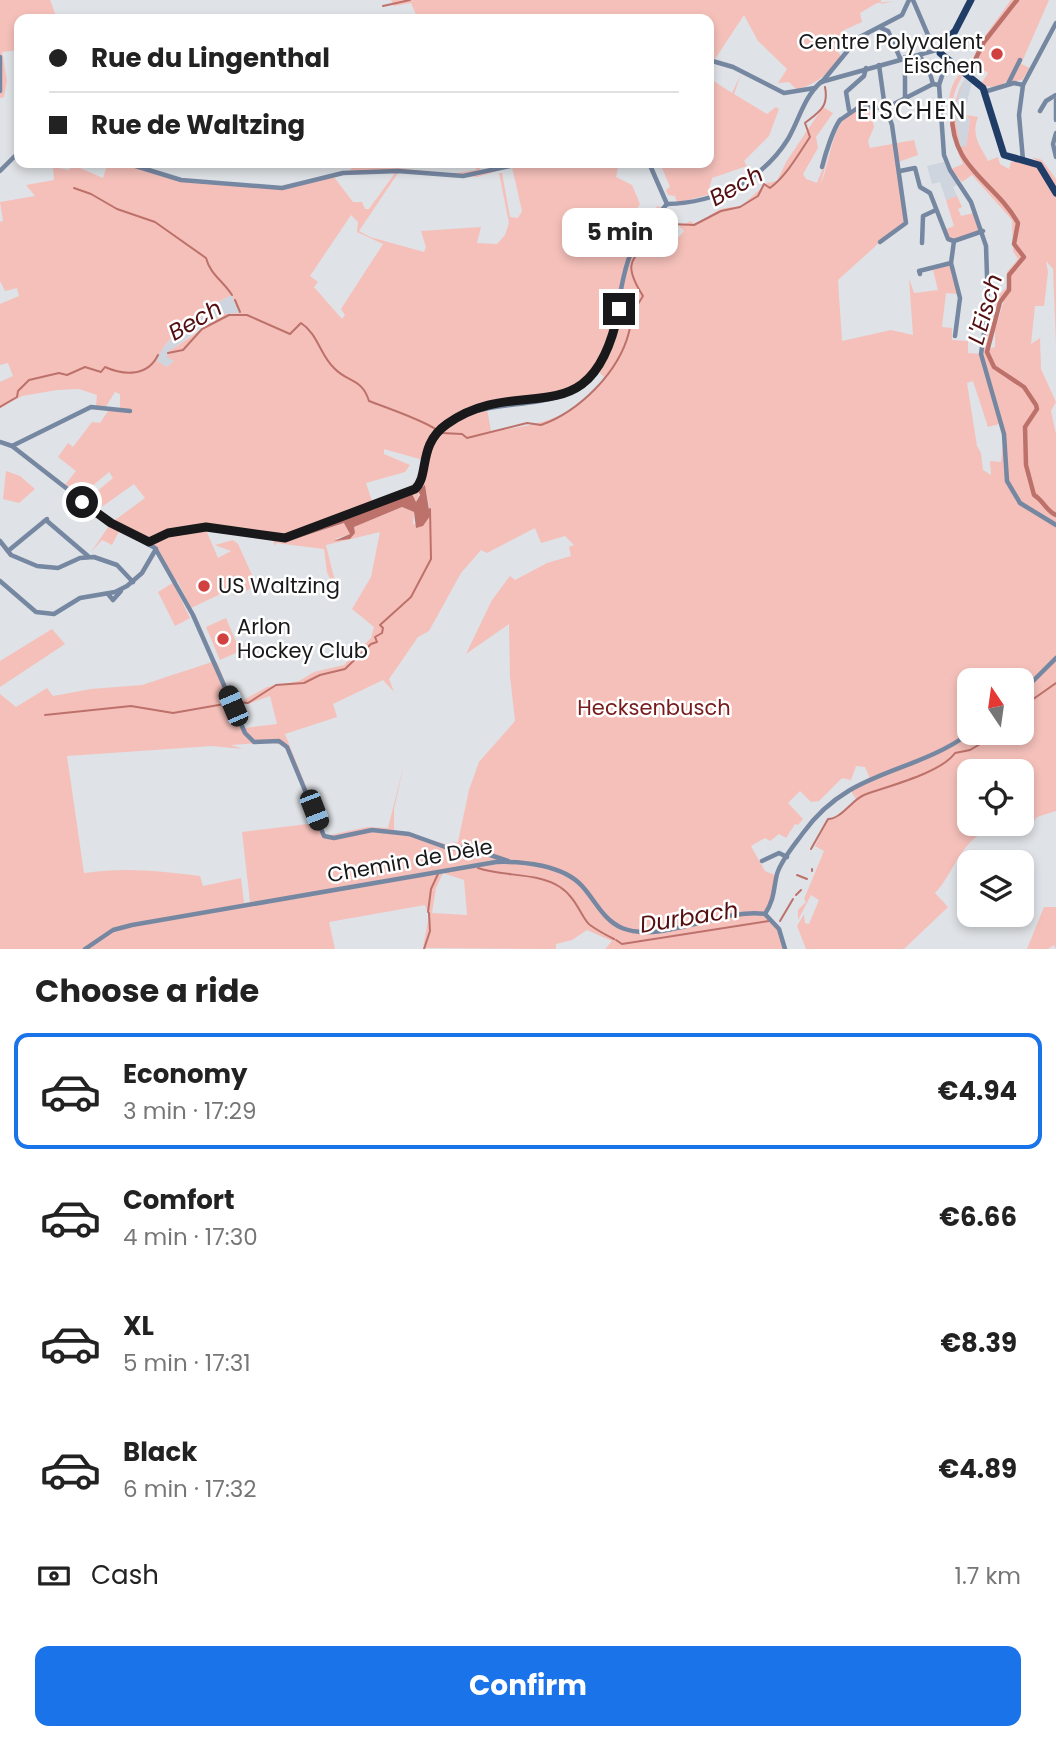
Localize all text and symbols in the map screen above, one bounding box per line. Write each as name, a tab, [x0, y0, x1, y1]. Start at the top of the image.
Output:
place label: Centre Polyvalent Eischen	[798, 27, 983, 80]
text: Rue du Lingenthal	[91, 40, 330, 76]
marker: Centre Polyvalent Eischen	[989, 46, 1005, 62]
district label: EISCHEN	[857, 94, 967, 127]
text: Rue de Waltzing	[91, 107, 305, 143]
water label: Bech	[703, 158, 769, 214]
callout: 5 min	[561, 208, 677, 256]
text: 5 min	[587, 216, 653, 248]
water label: L'Eisch	[960, 270, 1010, 348]
water label: Bech	[162, 292, 228, 348]
route end	[603, 293, 635, 325]
route start	[66, 486, 98, 518]
place label: US Waltzing	[218, 571, 340, 600]
marker: US Waltzing	[196, 578, 212, 594]
place label: Arlon Hockey Club	[237, 612, 368, 665]
marker: Arlon Hockey Club	[215, 631, 231, 647]
north arrow	[957, 668, 1034, 746]
map controls	[957, 668, 1034, 927]
car	[216, 683, 251, 729]
park label: Hecksenbusch	[577, 693, 731, 722]
button: locate	[957, 759, 1034, 836]
car	[297, 787, 332, 833]
street label: Chemin de Dèle	[325, 832, 495, 889]
button: layers	[957, 850, 1034, 927]
water label: Durbach	[637, 893, 741, 941]
text: Choose a ride	[35, 968, 259, 1013]
text: Economy	[123, 1056, 247, 1092]
icon: car	[39, 1060, 102, 1123]
text: €4.94	[938, 1073, 1017, 1109]
text: 3 min · 17:29	[123, 1095, 256, 1127]
text: Comfort	[123, 1182, 235, 1218]
icon: car	[39, 1186, 102, 1249]
text: €6.66	[939, 1199, 1017, 1235]
text: 4 min · 17:30	[123, 1221, 258, 1253]
text: XL	[123, 1308, 154, 1344]
icon: car	[39, 1312, 102, 1375]
text: €8.39	[940, 1325, 1017, 1361]
text: 5 min · 17:31	[123, 1347, 251, 1379]
text: Black	[123, 1434, 197, 1470]
icon: car	[39, 1438, 102, 1501]
text: €4.89	[939, 1451, 1017, 1487]
text: 6 min · 17:32	[123, 1473, 257, 1505]
icon: cash	[35, 1557, 73, 1595]
text: Cash	[91, 1557, 159, 1593]
text: 1.7 km	[955, 1560, 1021, 1592]
button: Confirm	[35, 1646, 1021, 1726]

